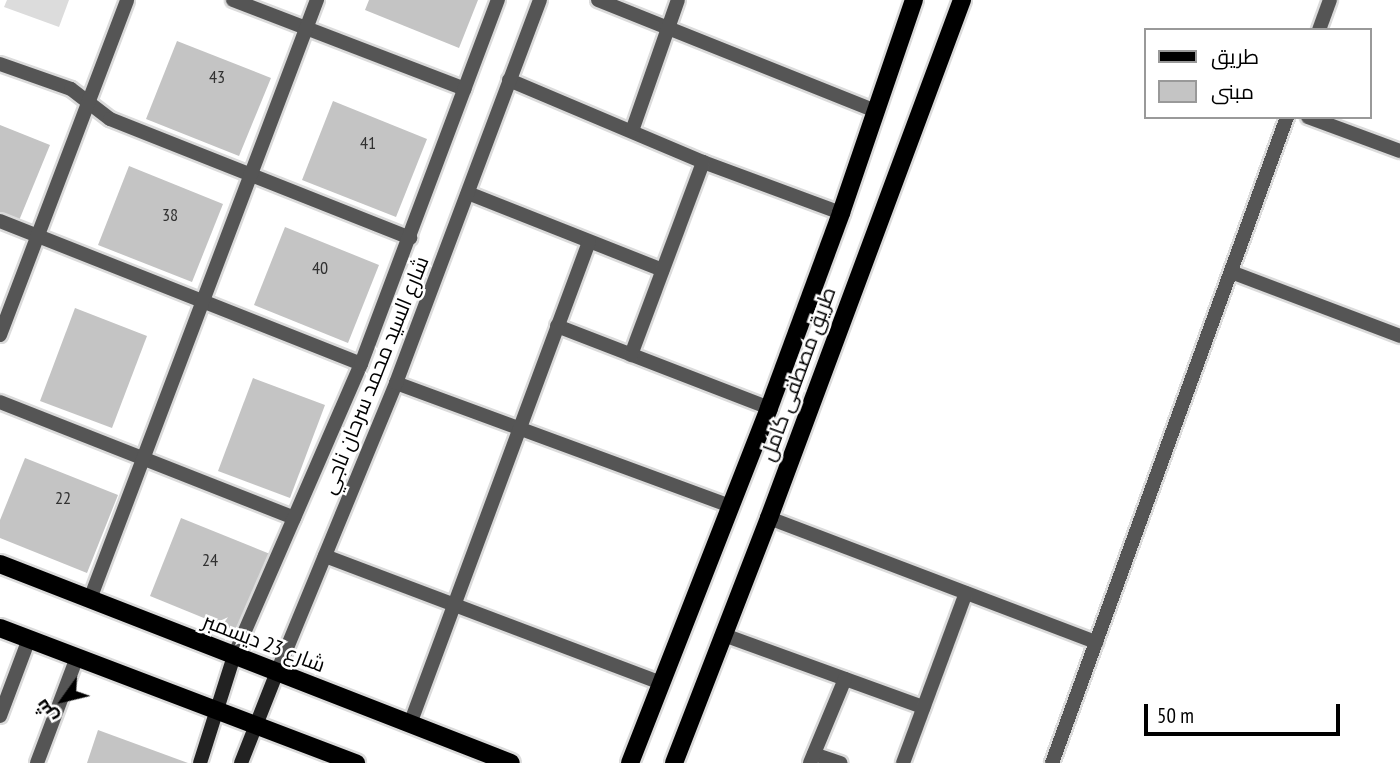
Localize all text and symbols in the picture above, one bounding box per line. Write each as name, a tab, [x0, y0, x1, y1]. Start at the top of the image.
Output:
legend	[1144, 28, 1372, 119]
text: طريق	[1211, 43, 1259, 70]
house number: 43	[209, 66, 225, 88]
text: مبنى	[1211, 78, 1254, 105]
house number: 41	[360, 132, 376, 154]
house number: 38	[162, 204, 178, 226]
street label: شارع السيد محمد سرحان ناجي	[316, 252, 434, 498]
house number: 40	[312, 257, 328, 279]
street label: طريق مصطفى كامل	[755, 283, 841, 465]
house number: 22	[55, 487, 71, 509]
house number: 24	[202, 549, 218, 571]
street label: شارع 23 ديسمبر	[199, 608, 329, 678]
north arrow	[28, 665, 98, 735]
scale bar	[1148, 690, 1344, 734]
text: ش	[29, 695, 62, 729]
text: 50 m	[1157, 702, 1194, 729]

